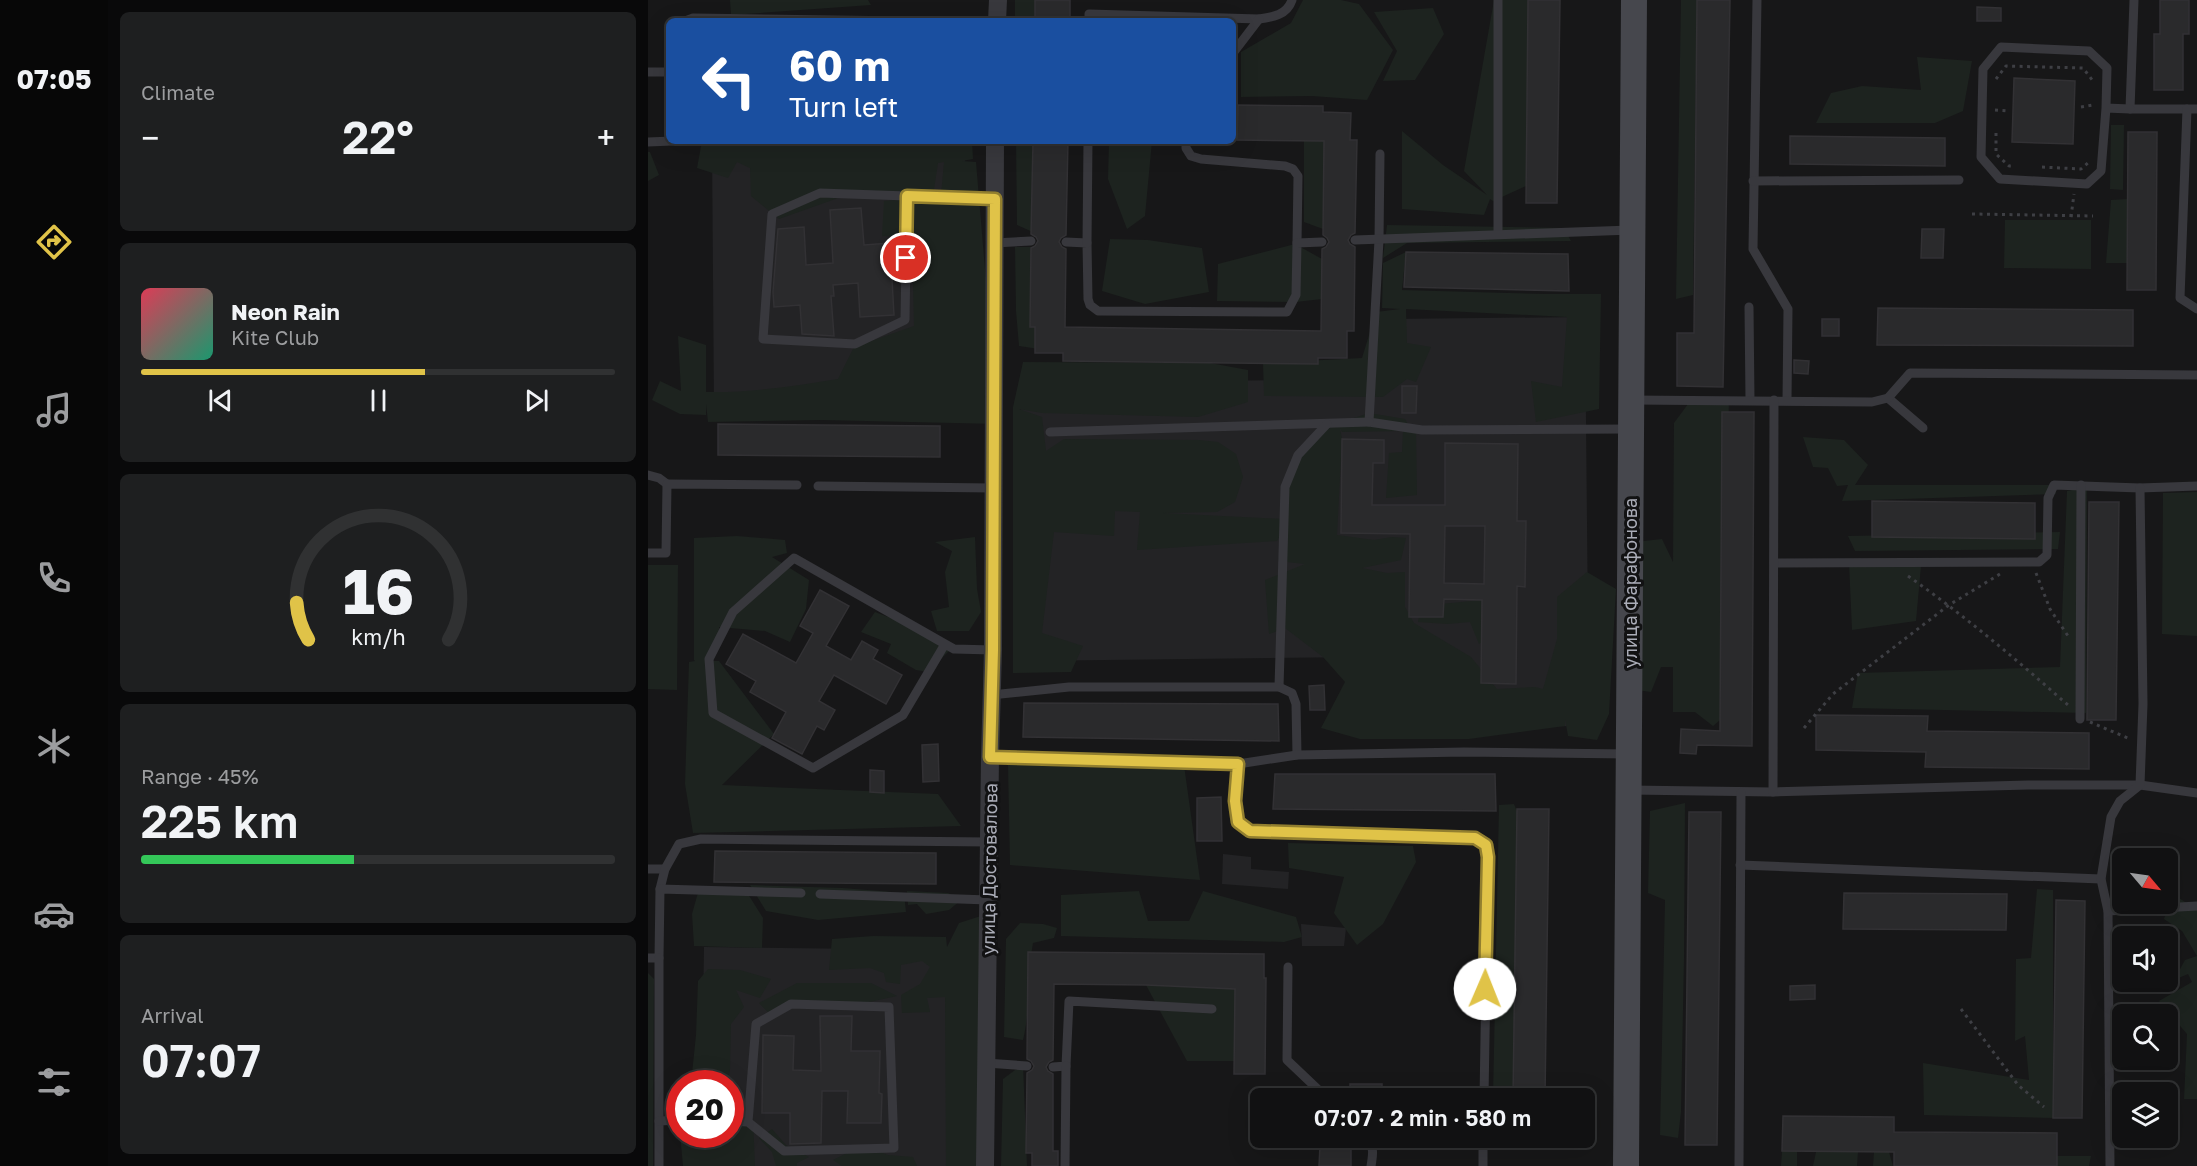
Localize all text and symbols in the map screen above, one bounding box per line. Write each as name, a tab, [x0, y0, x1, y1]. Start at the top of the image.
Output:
text: 60 m	[789, 40, 890, 90]
icon: left	[690, 42, 768, 120]
text: 07:05	[17, 63, 91, 95]
text: Climate	[141, 80, 215, 104]
text: Turn left	[789, 91, 898, 123]
text: 22°	[342, 110, 414, 164]
text: −	[141, 118, 159, 157]
text: +	[597, 118, 615, 157]
icon: directions	[33, 221, 75, 263]
pin	[880, 232, 931, 283]
icon: arrive	[889, 241, 922, 274]
text: Neon Rain	[231, 298, 340, 325]
text: Kite Club	[231, 325, 319, 349]
icon: previous	[204, 384, 237, 417]
icon: pause	[362, 384, 395, 417]
icon: next	[520, 384, 553, 417]
icon: music	[33, 389, 75, 431]
street label: улица Фарафонова	[1619, 498, 1641, 668]
text: 16	[342, 553, 414, 628]
icon: phone	[33, 557, 75, 599]
text: km/h	[351, 624, 405, 650]
icon: climate	[33, 725, 75, 767]
text: Range · 45%	[141, 764, 259, 788]
street label: улица Достовалова	[976, 783, 1002, 955]
text: 225 km	[141, 794, 298, 848]
north arrow	[2112, 848, 2178, 914]
map controls	[2112, 848, 2178, 1148]
icon: car	[33, 893, 75, 935]
button: sound	[2112, 926, 2178, 992]
position arrow	[1453, 957, 1517, 1021]
text: Arrival	[141, 1003, 204, 1027]
button: search	[2112, 1004, 2178, 1070]
text: 07:07	[141, 1033, 261, 1087]
icon: filters	[33, 1061, 75, 1103]
speed limit sign: 20	[666, 1070, 744, 1148]
button: layers	[2112, 1082, 2178, 1148]
text: 07:07 · 2 min · 580 m	[1314, 1104, 1531, 1131]

